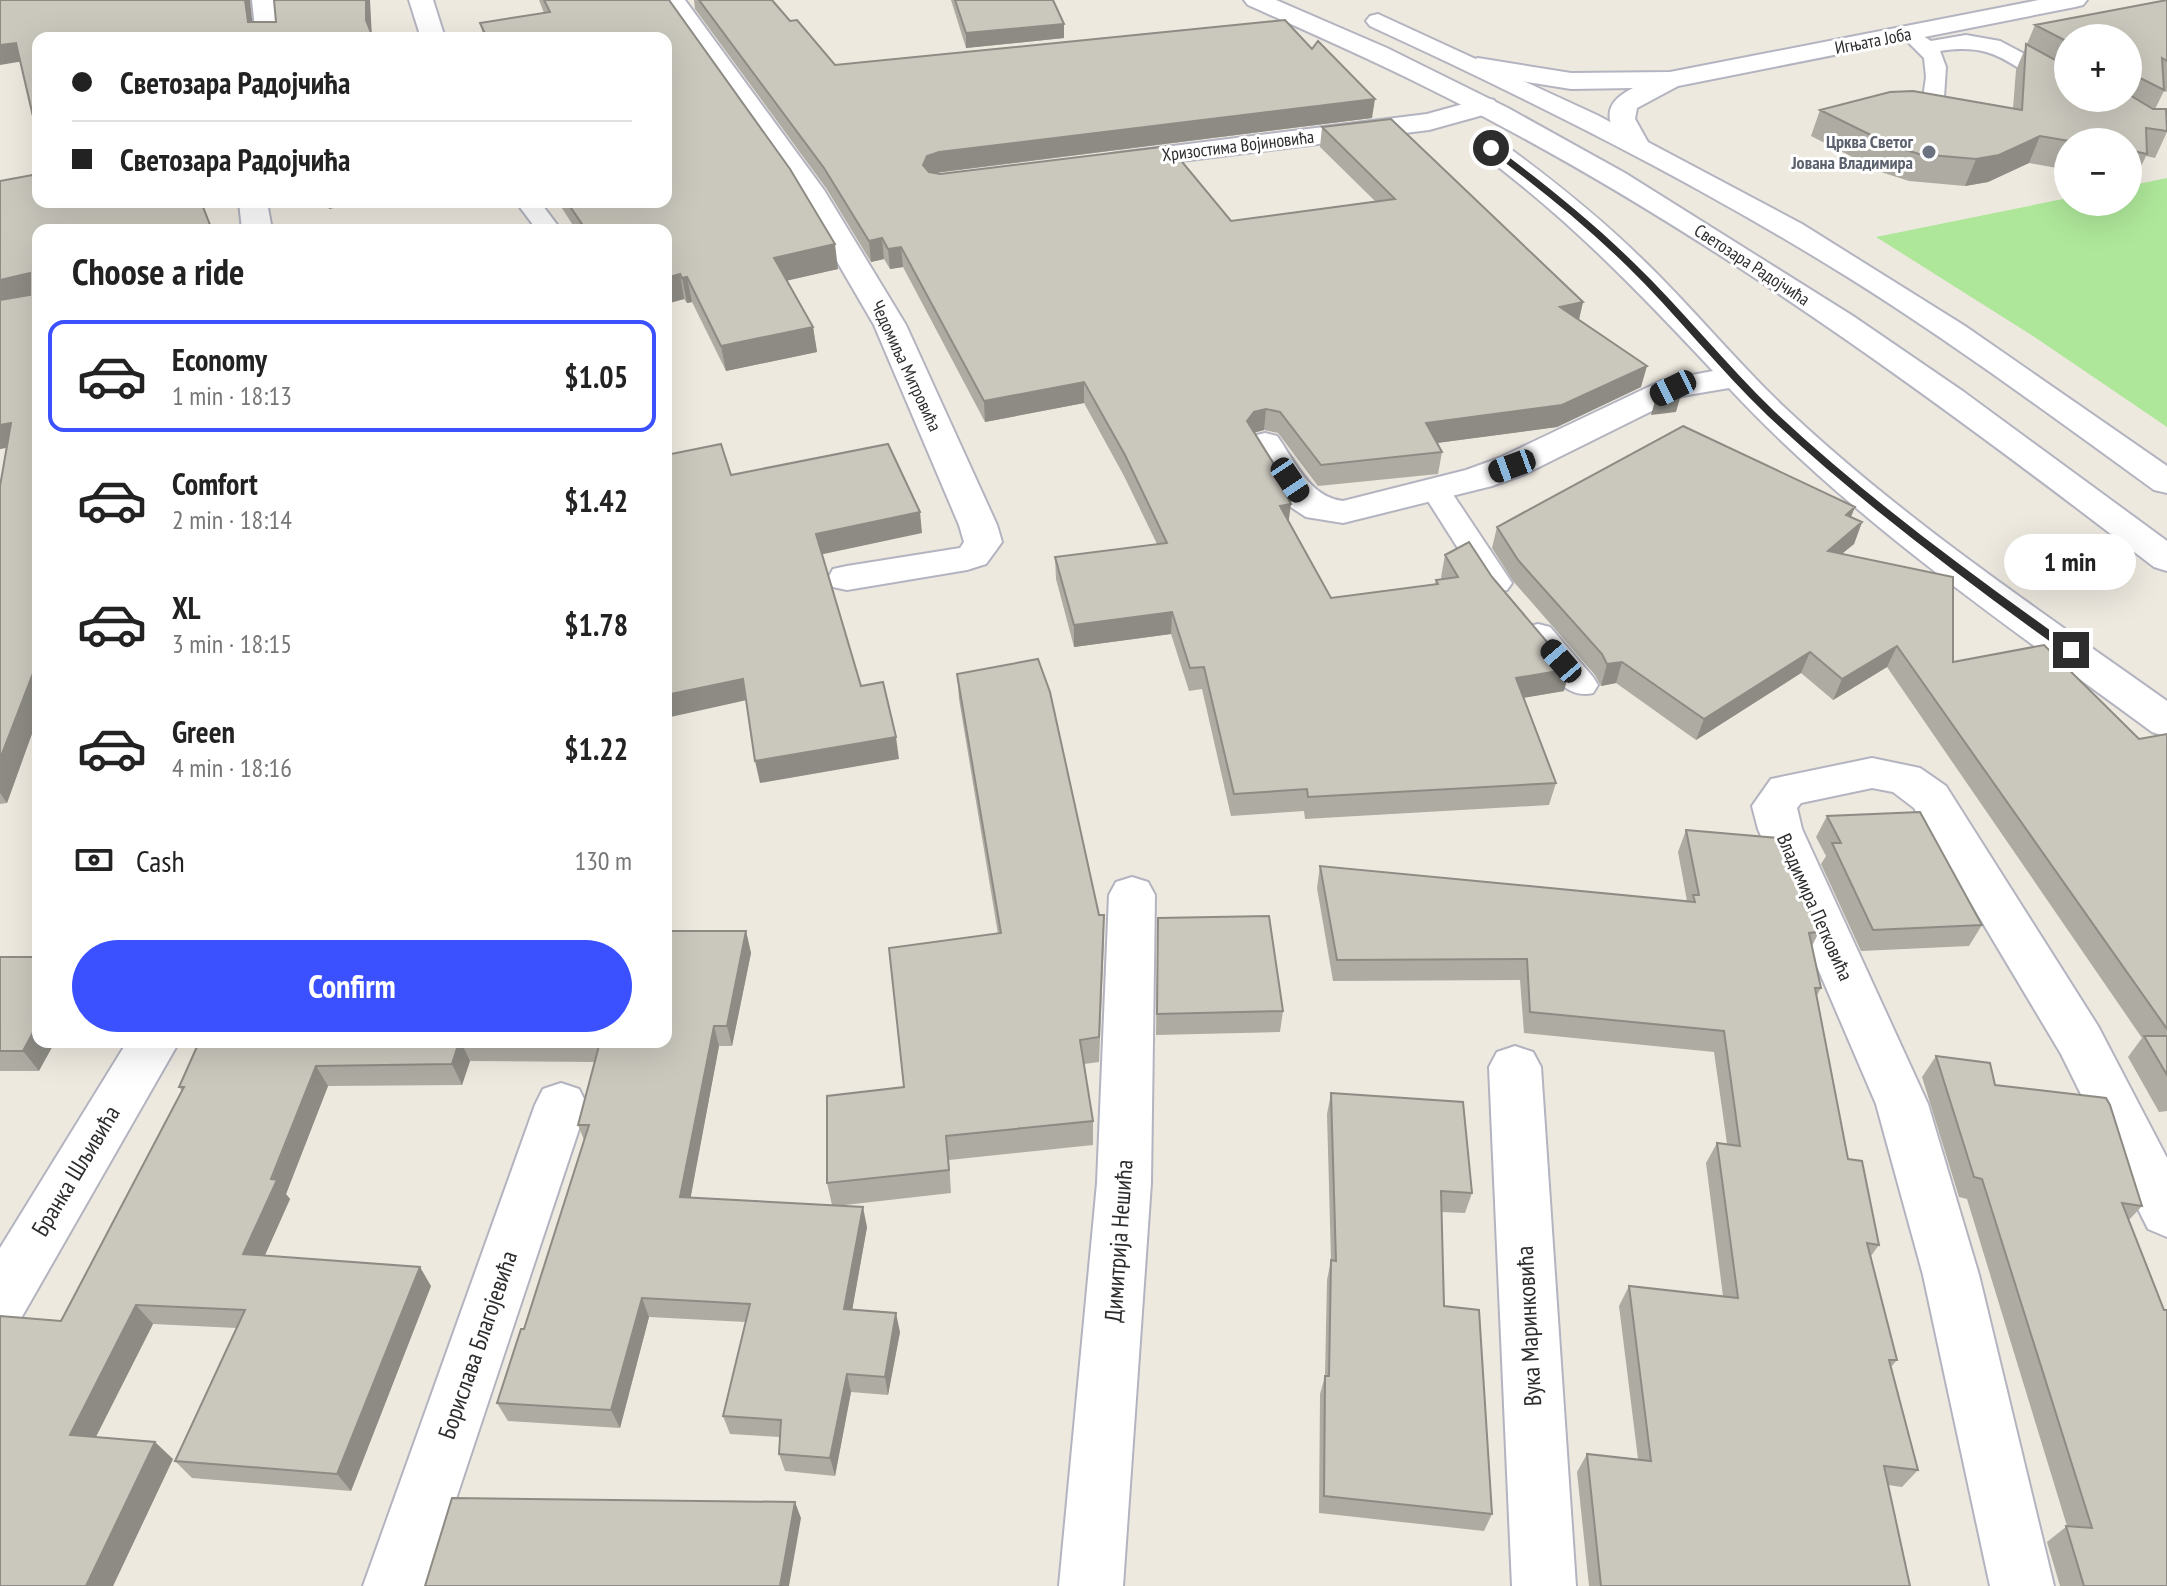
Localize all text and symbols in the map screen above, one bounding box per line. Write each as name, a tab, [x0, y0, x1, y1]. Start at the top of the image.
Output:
street label: Игњата Јоба	[1833, 22, 1913, 59]
map controls	[2054, 24, 2142, 216]
button: +	[2054, 24, 2142, 112]
text: Светозара Радојчића	[120, 63, 350, 102]
street label: Хризостима Војиновића	[1161, 125, 1315, 166]
button: −	[2054, 128, 2142, 216]
route start	[1473, 130, 1509, 166]
place label: Црква Светог Јована Владимира	[1790, 130, 1913, 174]
text: Светозара Радојчића	[120, 140, 350, 179]
marker: Црква Светог Јована Владимира	[1920, 143, 1938, 161]
street label: Светозара Радојчића	[1690, 219, 1814, 311]
text: Choose a ride	[72, 248, 244, 295]
street label: Чедомиља Митровића	[866, 297, 947, 435]
icon: car	[76, 340, 148, 412]
text: Economy	[172, 340, 267, 379]
text: $1.05	[564, 357, 628, 396]
car	[1646, 367, 1700, 409]
text: 1 min · 18:13	[172, 379, 292, 412]
car	[1485, 447, 1539, 485]
car	[1267, 453, 1313, 507]
icon: car	[76, 464, 148, 536]
text: Comfort	[172, 464, 258, 503]
text: $1.42	[564, 481, 628, 520]
text: 2 min · 18:14	[172, 503, 292, 536]
callout: 1 min	[2005, 534, 2137, 590]
text: 1 min	[2044, 545, 2096, 578]
icon: car	[76, 588, 148, 660]
text: XL	[172, 588, 201, 627]
text: $1.78	[564, 605, 628, 644]
text: 3 min · 18:15	[172, 627, 292, 660]
route end	[2053, 632, 2089, 668]
car	[1536, 635, 1586, 687]
icon: car	[76, 712, 148, 784]
text: Green	[172, 712, 235, 751]
text: $1.22	[564, 729, 628, 768]
text: 4 min · 18:16	[172, 751, 292, 784]
street label: Владимира Петковића	[1771, 829, 1859, 985]
icon: cash	[72, 838, 116, 882]
text: Cash	[136, 841, 185, 880]
text: 130 m	[574, 844, 632, 877]
button: Confirm	[72, 940, 632, 1032]
street label: Бранка Шљивића	[24, 1100, 127, 1242]
street label: Димитрија Нешића	[1097, 1159, 1140, 1323]
street label: Вука Маринковића	[1509, 1245, 1548, 1407]
street label: Борислава Благојевића	[431, 1247, 524, 1443]

